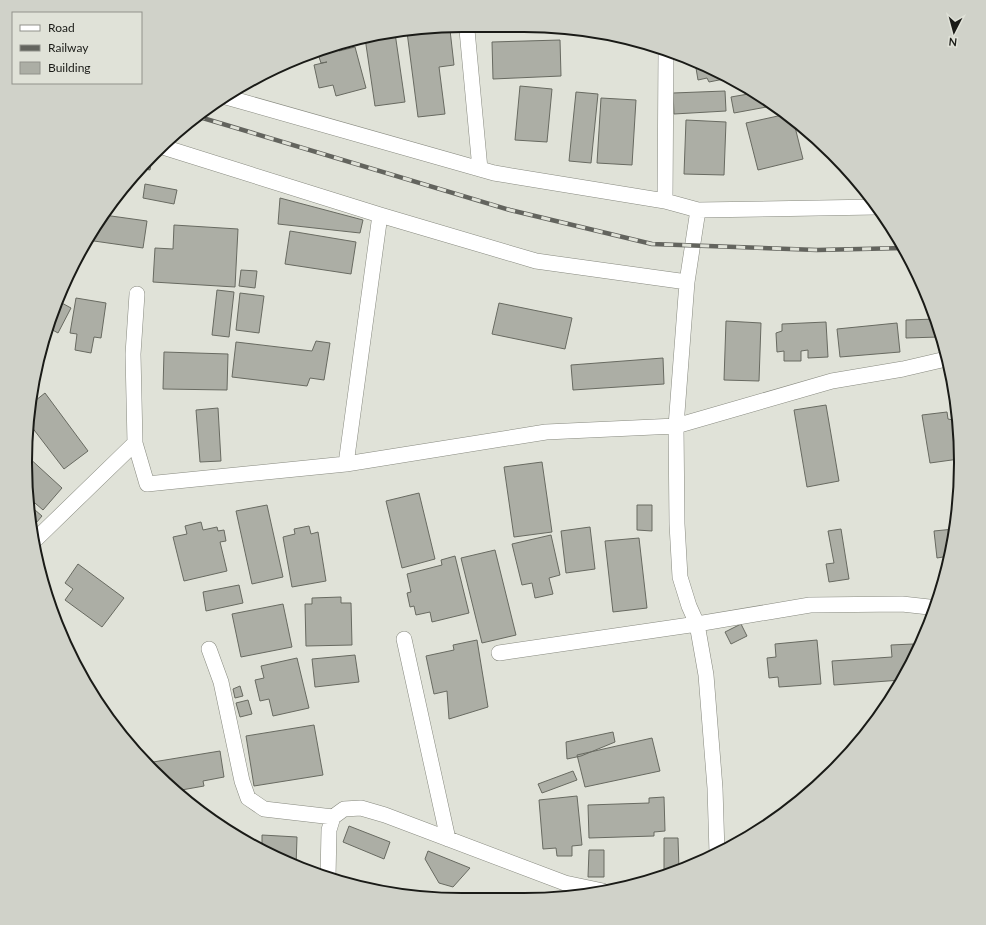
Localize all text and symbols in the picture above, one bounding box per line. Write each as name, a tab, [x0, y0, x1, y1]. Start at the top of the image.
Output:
legend	[12, 12, 142, 84]
north arrow	[934, 12, 974, 52]
text: Road	[48, 20, 75, 35]
text: N	[948, 36, 958, 49]
text: Railway	[48, 40, 89, 55]
text: Building	[48, 60, 91, 75]

